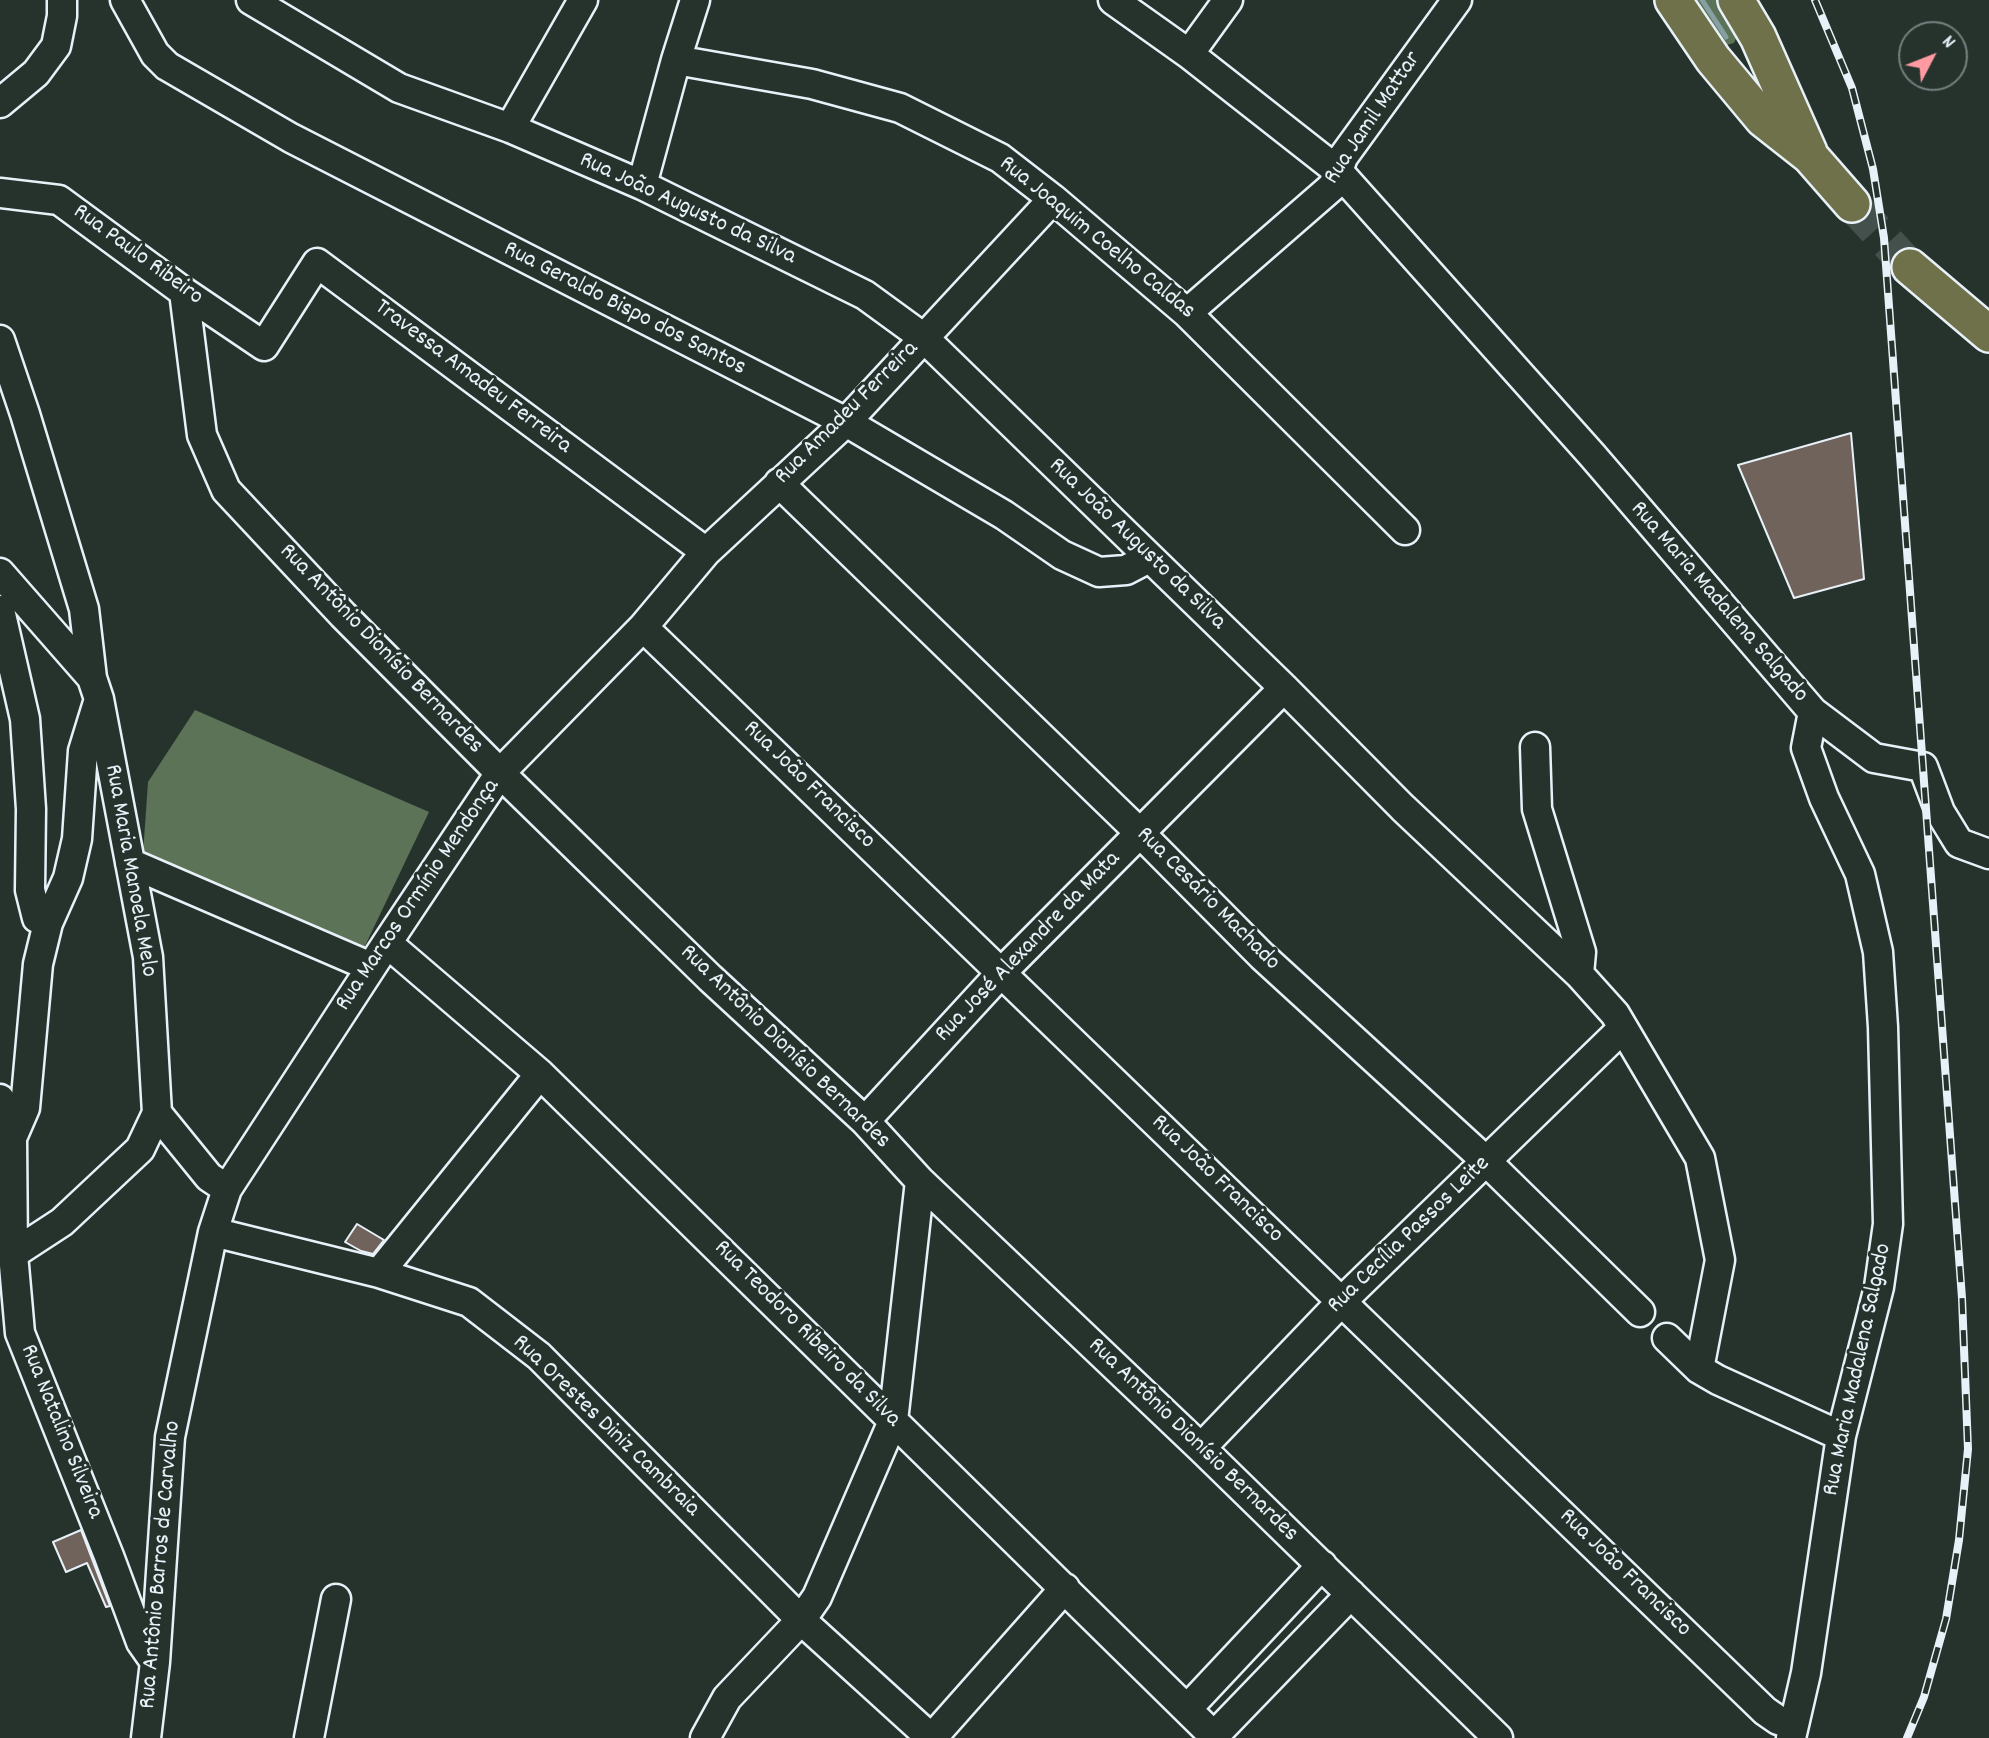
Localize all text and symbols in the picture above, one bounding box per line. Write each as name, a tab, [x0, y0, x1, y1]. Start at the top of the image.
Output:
north arrow	[1898, 21, 1968, 91]
text: N	[1934, 30, 1961, 55]
street label: Rua Jamil Mattar	[1319, 47, 1429, 191]
street label: Rua João Augusto da Silva	[574, 147, 800, 273]
street label: Rua Joaquim Coelho Caldas	[992, 151, 1200, 327]
street label: Rua Paulo Ribeiro	[66, 199, 208, 313]
street label: Rua Geraldo Bispo dos Santos	[498, 236, 750, 384]
street label: Travessa Amadeu Ferreira	[368, 294, 576, 462]
street label: Rua Amadeu Ferreira	[770, 336, 926, 492]
street label: Rua João Augusto da Silva	[1041, 453, 1231, 637]
street label: Rua Maria Madalena Salgado	[1623, 496, 1813, 710]
street label: Rua Antônio Dionísio Bernardes	[272, 539, 488, 761]
street label: Rua João Francisco	[736, 716, 880, 856]
street label: Rua Maria Manoela Melo	[96, 762, 162, 980]
street label: Rua Marcos Ormínio Mendonça	[331, 774, 507, 1018]
street label: Rua Cesário Machado	[1129, 822, 1285, 978]
street label: Rua José Alexandre da Mata	[930, 846, 1128, 1050]
street label: Rua Antônio Dionísio Bernardes	[673, 940, 895, 1156]
street label: Rua João Francisco	[1144, 1110, 1288, 1250]
street label: Rua Cecília Passos Leite	[1323, 1151, 1497, 1321]
street label: Rua Teodoro Ribeiro da Silva	[706, 1235, 906, 1435]
street label: Rua Maria Madalena Salgado	[1818, 1241, 1900, 1499]
street label: Rua Orestes Diniz Cambraia	[505, 1330, 705, 1524]
street label: Rua Antônio Dionísio Bernardes	[1081, 1333, 1303, 1549]
street label: Rua Natalino Silveira	[12, 1341, 108, 1523]
street label: Rua Antônio Barros de Carvalho	[135, 1420, 189, 1710]
street label: Rua João Francisco	[1552, 1504, 1696, 1644]

